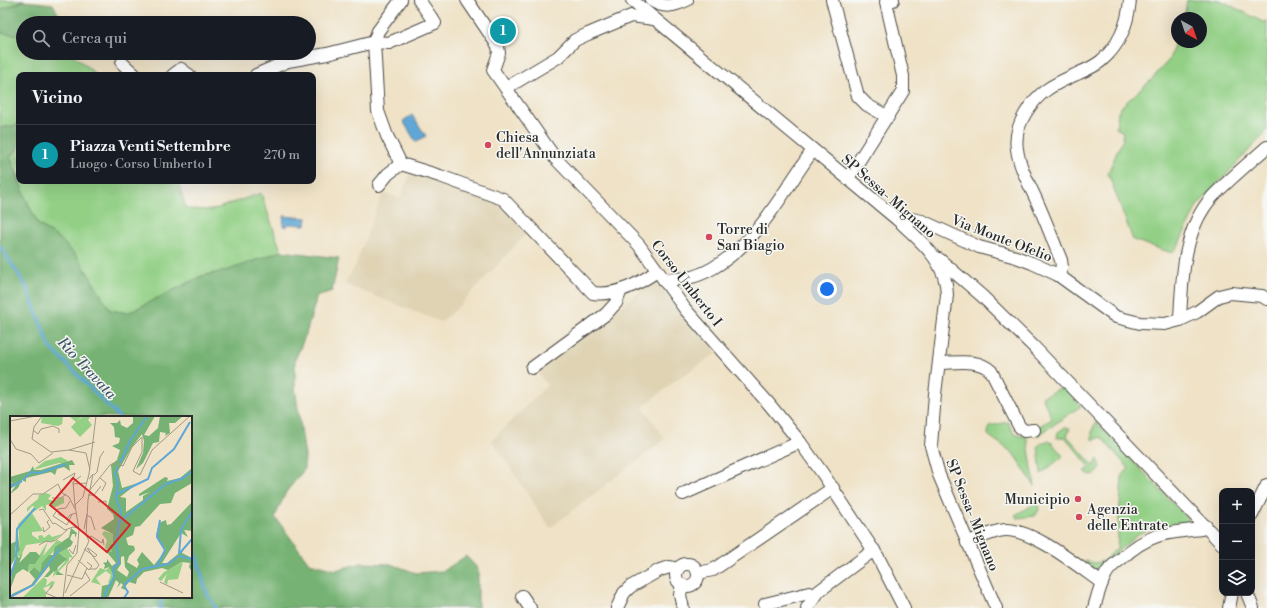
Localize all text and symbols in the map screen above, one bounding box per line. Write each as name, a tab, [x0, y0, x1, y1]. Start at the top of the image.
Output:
north arrow	[1171, 12, 1207, 48]
search box	[16, 16, 316, 60]
pin: 1	[490, 16, 516, 46]
icon: search	[30, 27, 52, 49]
text: Cerca qui	[62, 29, 127, 48]
text: Vicino	[32, 87, 83, 109]
place label: Chiesa dell'Annunziata	[496, 129, 597, 163]
text: Piazza Venti Settembre	[70, 137, 231, 156]
marker: Chiesa dell'Annunziata	[483, 140, 493, 150]
text: 1	[42, 147, 48, 163]
text: 270 m	[264, 147, 300, 163]
street label: SP Sessa- Mignano	[837, 151, 939, 243]
text: Luogo · Corso Umberto I	[70, 156, 212, 172]
street label: Via Monte Ofelio	[948, 211, 1055, 266]
place label: Torre di San Biagio	[717, 221, 785, 255]
marker: Torre di San Biagio	[704, 232, 714, 242]
street label: Corso Umberto I	[647, 237, 726, 331]
your location	[817, 279, 837, 299]
water label: Rio Travata	[52, 333, 121, 404]
inset map	[10, 416, 192, 598]
street label: SP Sessa- Mignano	[941, 457, 1003, 574]
map controls	[1219, 488, 1255, 596]
button: +	[1219, 488, 1255, 524]
place label: Municipio	[1004, 491, 1070, 509]
marker: Municipio	[1073, 494, 1083, 504]
place label: Agenzia delle Entrate	[1086, 501, 1168, 535]
marker: Agenzia delle Entrate	[1074, 512, 1084, 522]
button: −	[1219, 524, 1255, 560]
button: layers	[1219, 560, 1255, 596]

